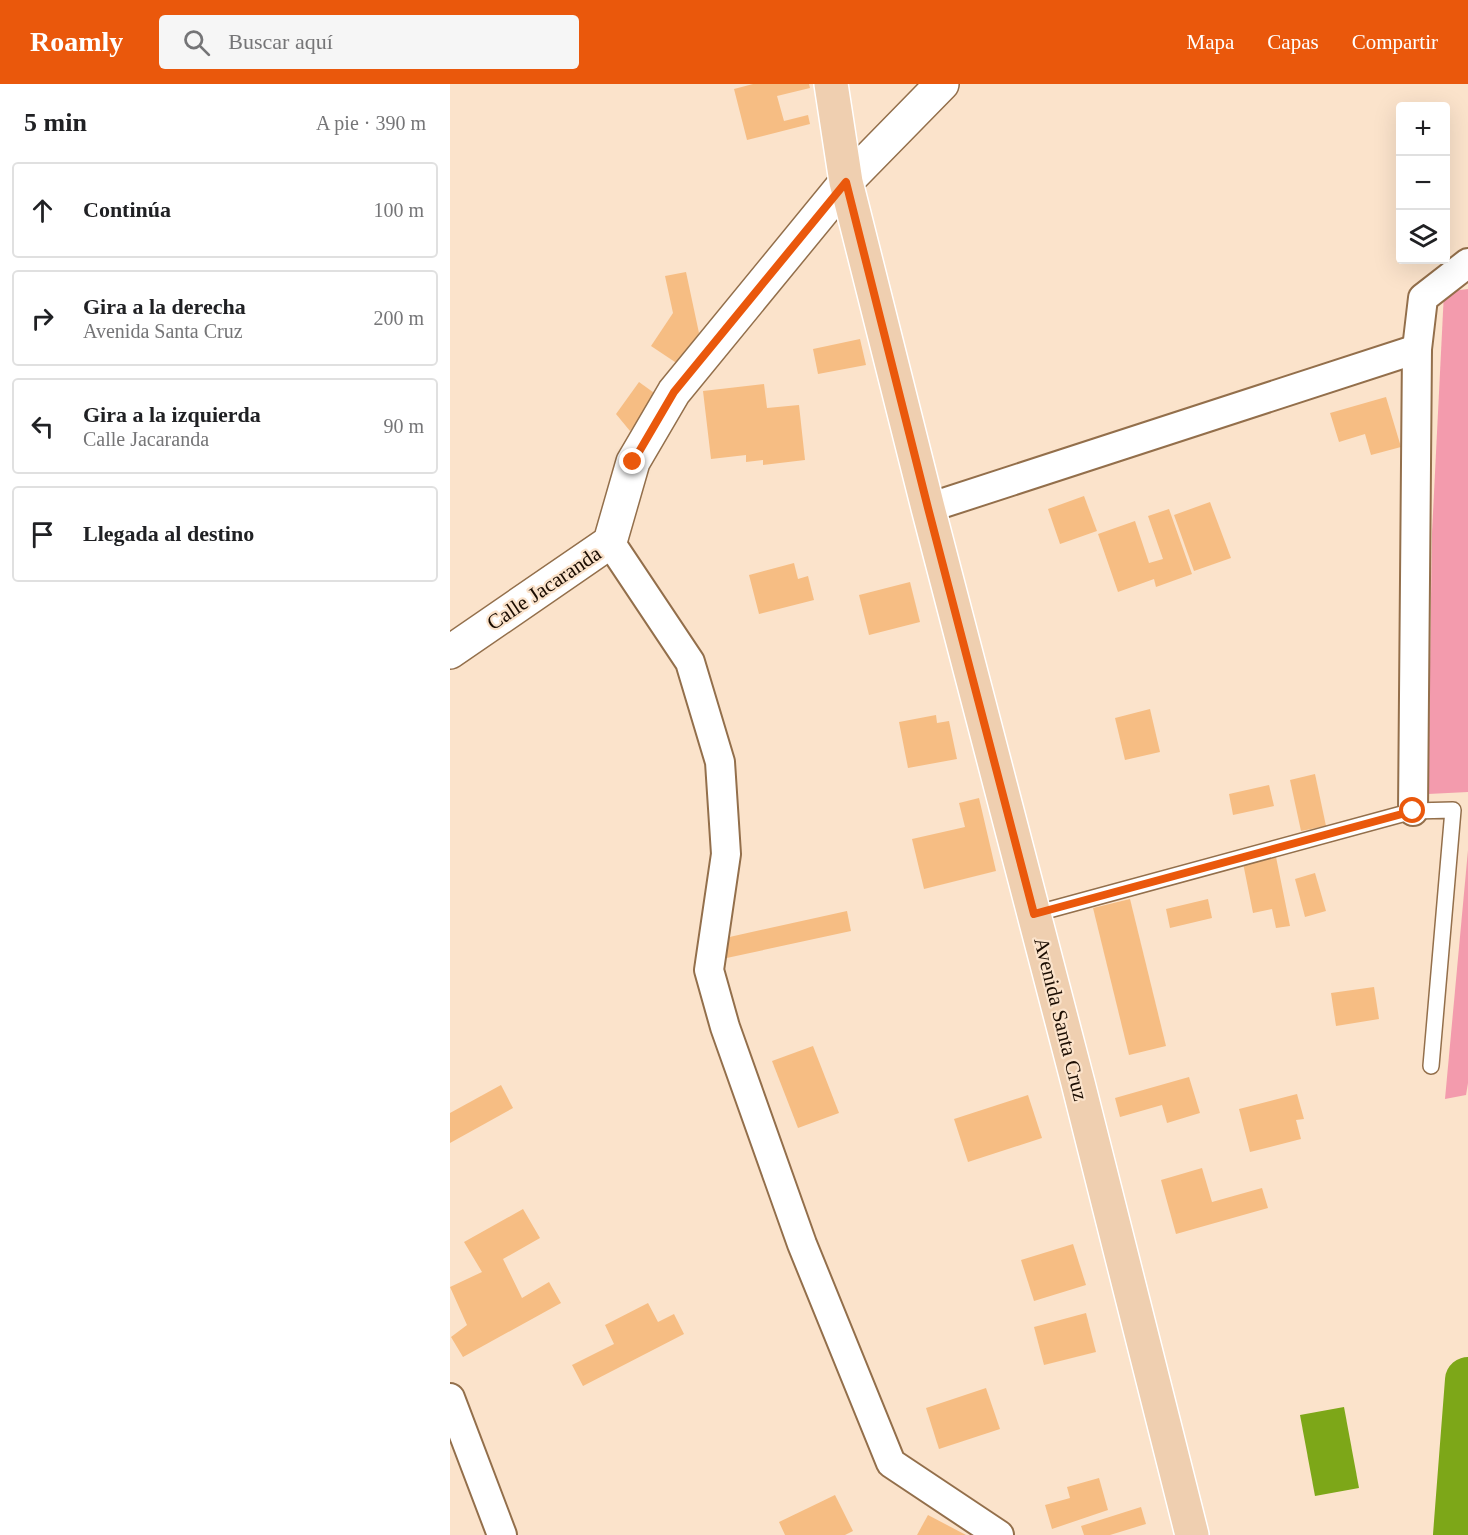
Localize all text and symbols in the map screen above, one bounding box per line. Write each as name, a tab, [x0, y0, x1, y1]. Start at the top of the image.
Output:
search box	[159, 15, 579, 69]
text: Roamly	[30, 26, 123, 57]
icon: search	[180, 26, 213, 59]
text: Buscar aquí	[228, 29, 333, 54]
text: Mapa	[1187, 30, 1234, 54]
text: Capas	[1267, 30, 1319, 54]
text: Compartir	[1352, 30, 1438, 54]
map controls	[1396, 102, 1450, 264]
button: +	[1396, 102, 1450, 156]
text: 5 min	[24, 108, 87, 137]
text: A pie · 390 m	[316, 112, 426, 134]
button: −	[1396, 156, 1450, 210]
icon: ahead	[26, 194, 59, 227]
text: Continúa	[83, 197, 171, 222]
text: 100 m	[373, 199, 424, 221]
button: layers	[1396, 210, 1450, 264]
text: Gira a la derecha	[83, 294, 246, 319]
icon: right	[26, 302, 59, 335]
text: 200 m	[373, 307, 424, 329]
text: Avenida Santa Cruz	[83, 320, 243, 342]
text: Gira a la izquierda	[83, 402, 261, 427]
icon: left	[26, 410, 59, 443]
text: 90 m	[383, 415, 424, 437]
text: Calle Jacaranda	[83, 428, 209, 450]
route end	[619, 448, 645, 474]
icon: arrive	[26, 518, 59, 551]
text: Llegada al destino	[83, 521, 254, 546]
street label: Calle Jacaranda	[482, 541, 606, 635]
route start	[1399, 797, 1425, 823]
street label: Avenida Santa Cruz	[1029, 935, 1093, 1103]

